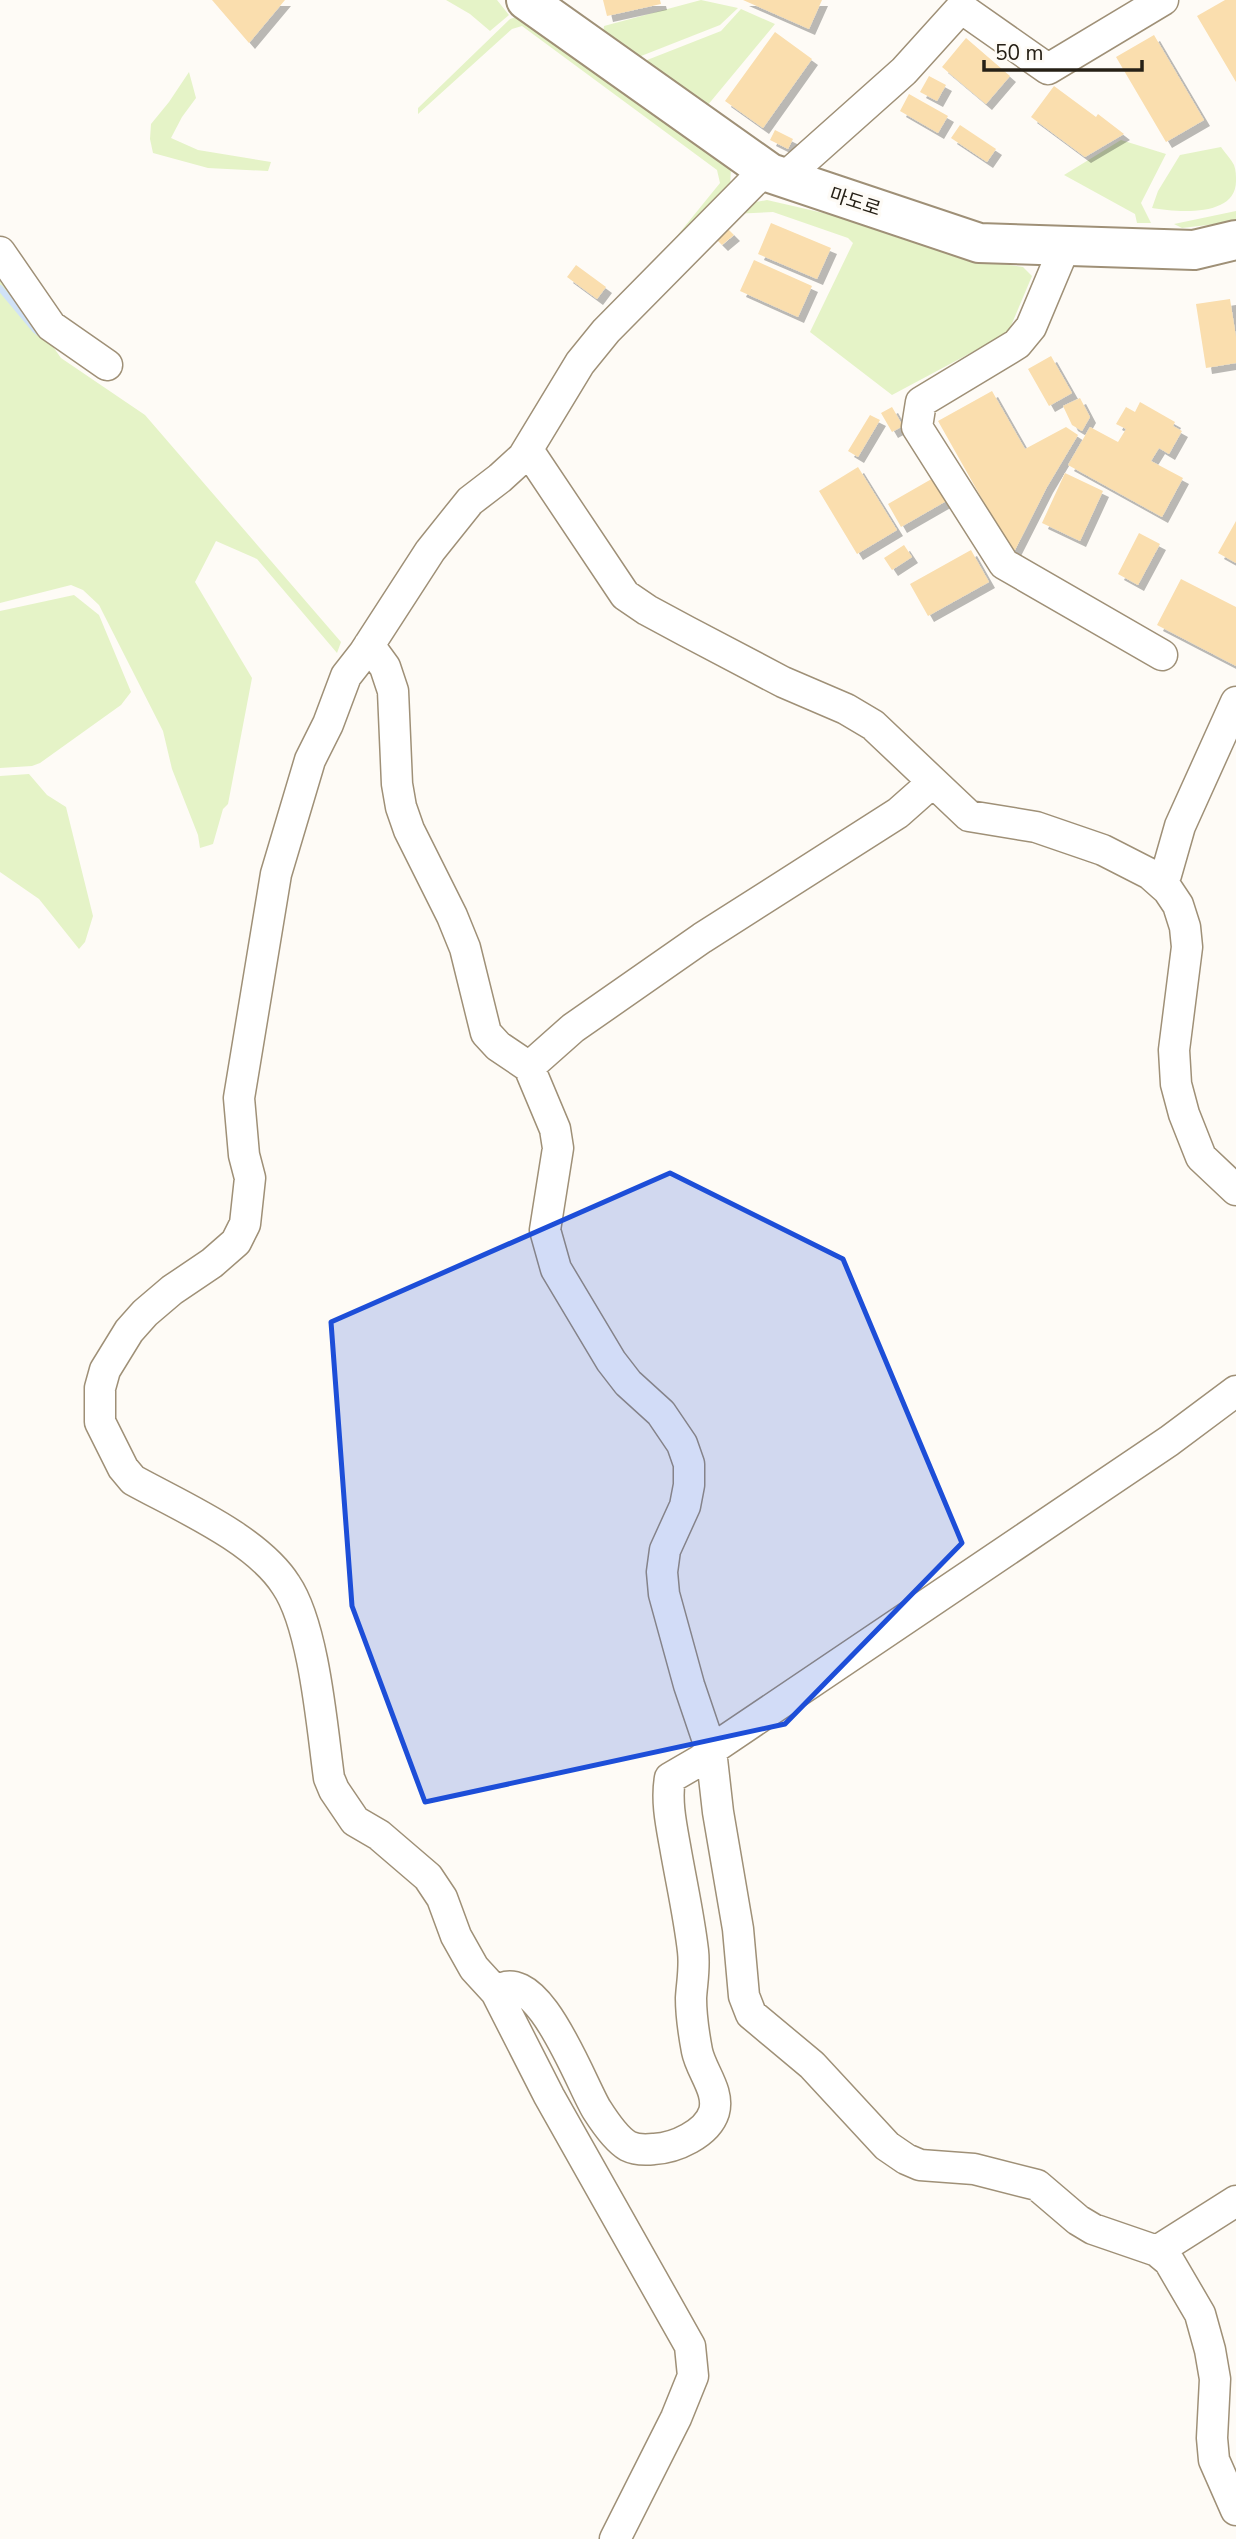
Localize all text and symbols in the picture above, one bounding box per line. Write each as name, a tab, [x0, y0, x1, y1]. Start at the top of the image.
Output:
scale bar	[984, 28, 1142, 72]
text: 50 m	[995, 39, 1044, 67]
street label: 마도로	[826, 182, 884, 222]

